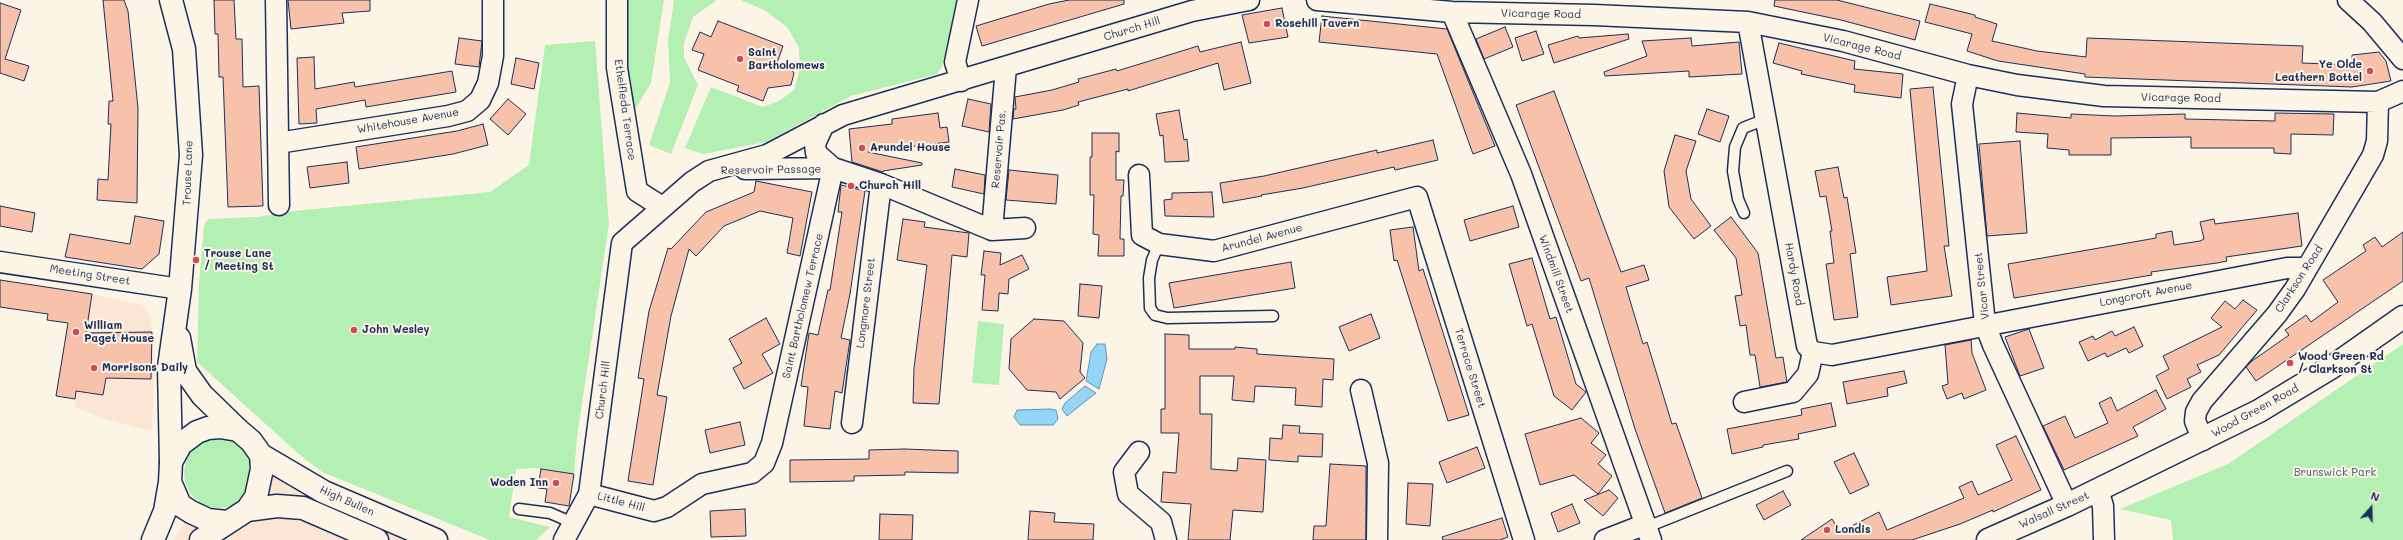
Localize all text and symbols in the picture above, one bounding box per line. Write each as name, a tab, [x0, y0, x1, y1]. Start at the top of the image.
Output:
street label: Vicarage Road	[1501, 7, 1581, 21]
street label: Church Hill	[1102, 14, 1162, 44]
place label: Rosehill Tavern	[1275, 17, 1359, 31]
marker: Rosehill Tavern	[1262, 19, 1272, 29]
street label: Vicarage Road	[1821, 31, 1903, 63]
place label: Saint Bartholomews	[748, 46, 825, 72]
marker: Saint Bartholomews	[735, 54, 745, 64]
street label: Ethelfleda Terrace	[611, 58, 639, 162]
place label: Ye Olde Leathern Bottel	[2275, 58, 2362, 84]
marker: Ye Olde Leathern Bottel	[2365, 66, 2375, 76]
street label: Vicarage Road	[2141, 91, 2221, 105]
street label: Whitehouse Avenue	[356, 106, 460, 136]
street label: Reservoir Pas.	[989, 109, 1009, 189]
street label: Trouse Lane	[180, 140, 196, 206]
place label: Arundel House	[870, 141, 950, 155]
marker: Arundel House	[857, 143, 867, 153]
street label: Reservoir Passage	[721, 163, 821, 177]
place label: Church Hill	[859, 179, 921, 193]
marker: Church Hill	[846, 181, 856, 191]
street label: Arundel Avenue	[1220, 221, 1304, 255]
street label: Saint Bartholomew Terrace	[780, 232, 826, 380]
street label: Windmill Street	[1536, 233, 1576, 315]
street label: Hardy Road	[1782, 241, 1806, 307]
street label: Clarkson Road	[2272, 243, 2326, 315]
place label: Trouse Lane / Meeting St	[204, 247, 274, 273]
street label: Vicar Street	[1972, 252, 1992, 320]
marker: Trouse Lane / Meeting St	[191, 255, 201, 265]
street label: Longmore Street	[854, 257, 878, 349]
street label: Meeting Street	[49, 262, 131, 288]
street label: Longcroft Avenue	[2099, 279, 2193, 309]
place label: William Paget House	[84, 319, 154, 345]
place label: John Wesley	[362, 323, 430, 337]
marker: John Wesley	[349, 325, 359, 335]
marker: William Paget House	[71, 327, 81, 337]
street label: Terrace Street	[1452, 327, 1488, 409]
place label: Wood Green Rd / Clarkson St	[2298, 350, 2384, 376]
marker: Wood Green Rd / Clarkson St	[2285, 358, 2295, 368]
street label: Church Hill	[593, 360, 613, 420]
place label: Morrisons Daily	[102, 361, 188, 375]
marker: Morrisons Daily	[89, 363, 99, 373]
street label: Wood Green Road	[2209, 382, 2301, 440]
park label: Brunswick Park	[2294, 466, 2376, 480]
place label: Woden Inn	[490, 476, 548, 490]
marker: Woden Inn	[551, 478, 561, 488]
street label: High Bullen	[318, 483, 376, 519]
north arrow	[2351, 488, 2391, 528]
text: N	[2369, 488, 2382, 505]
street label: Little Hill	[596, 489, 646, 515]
street label: Walsall Street	[2017, 489, 2091, 531]
place label: Londis	[1835, 523, 1871, 537]
marker: Londis	[1822, 525, 1832, 535]

